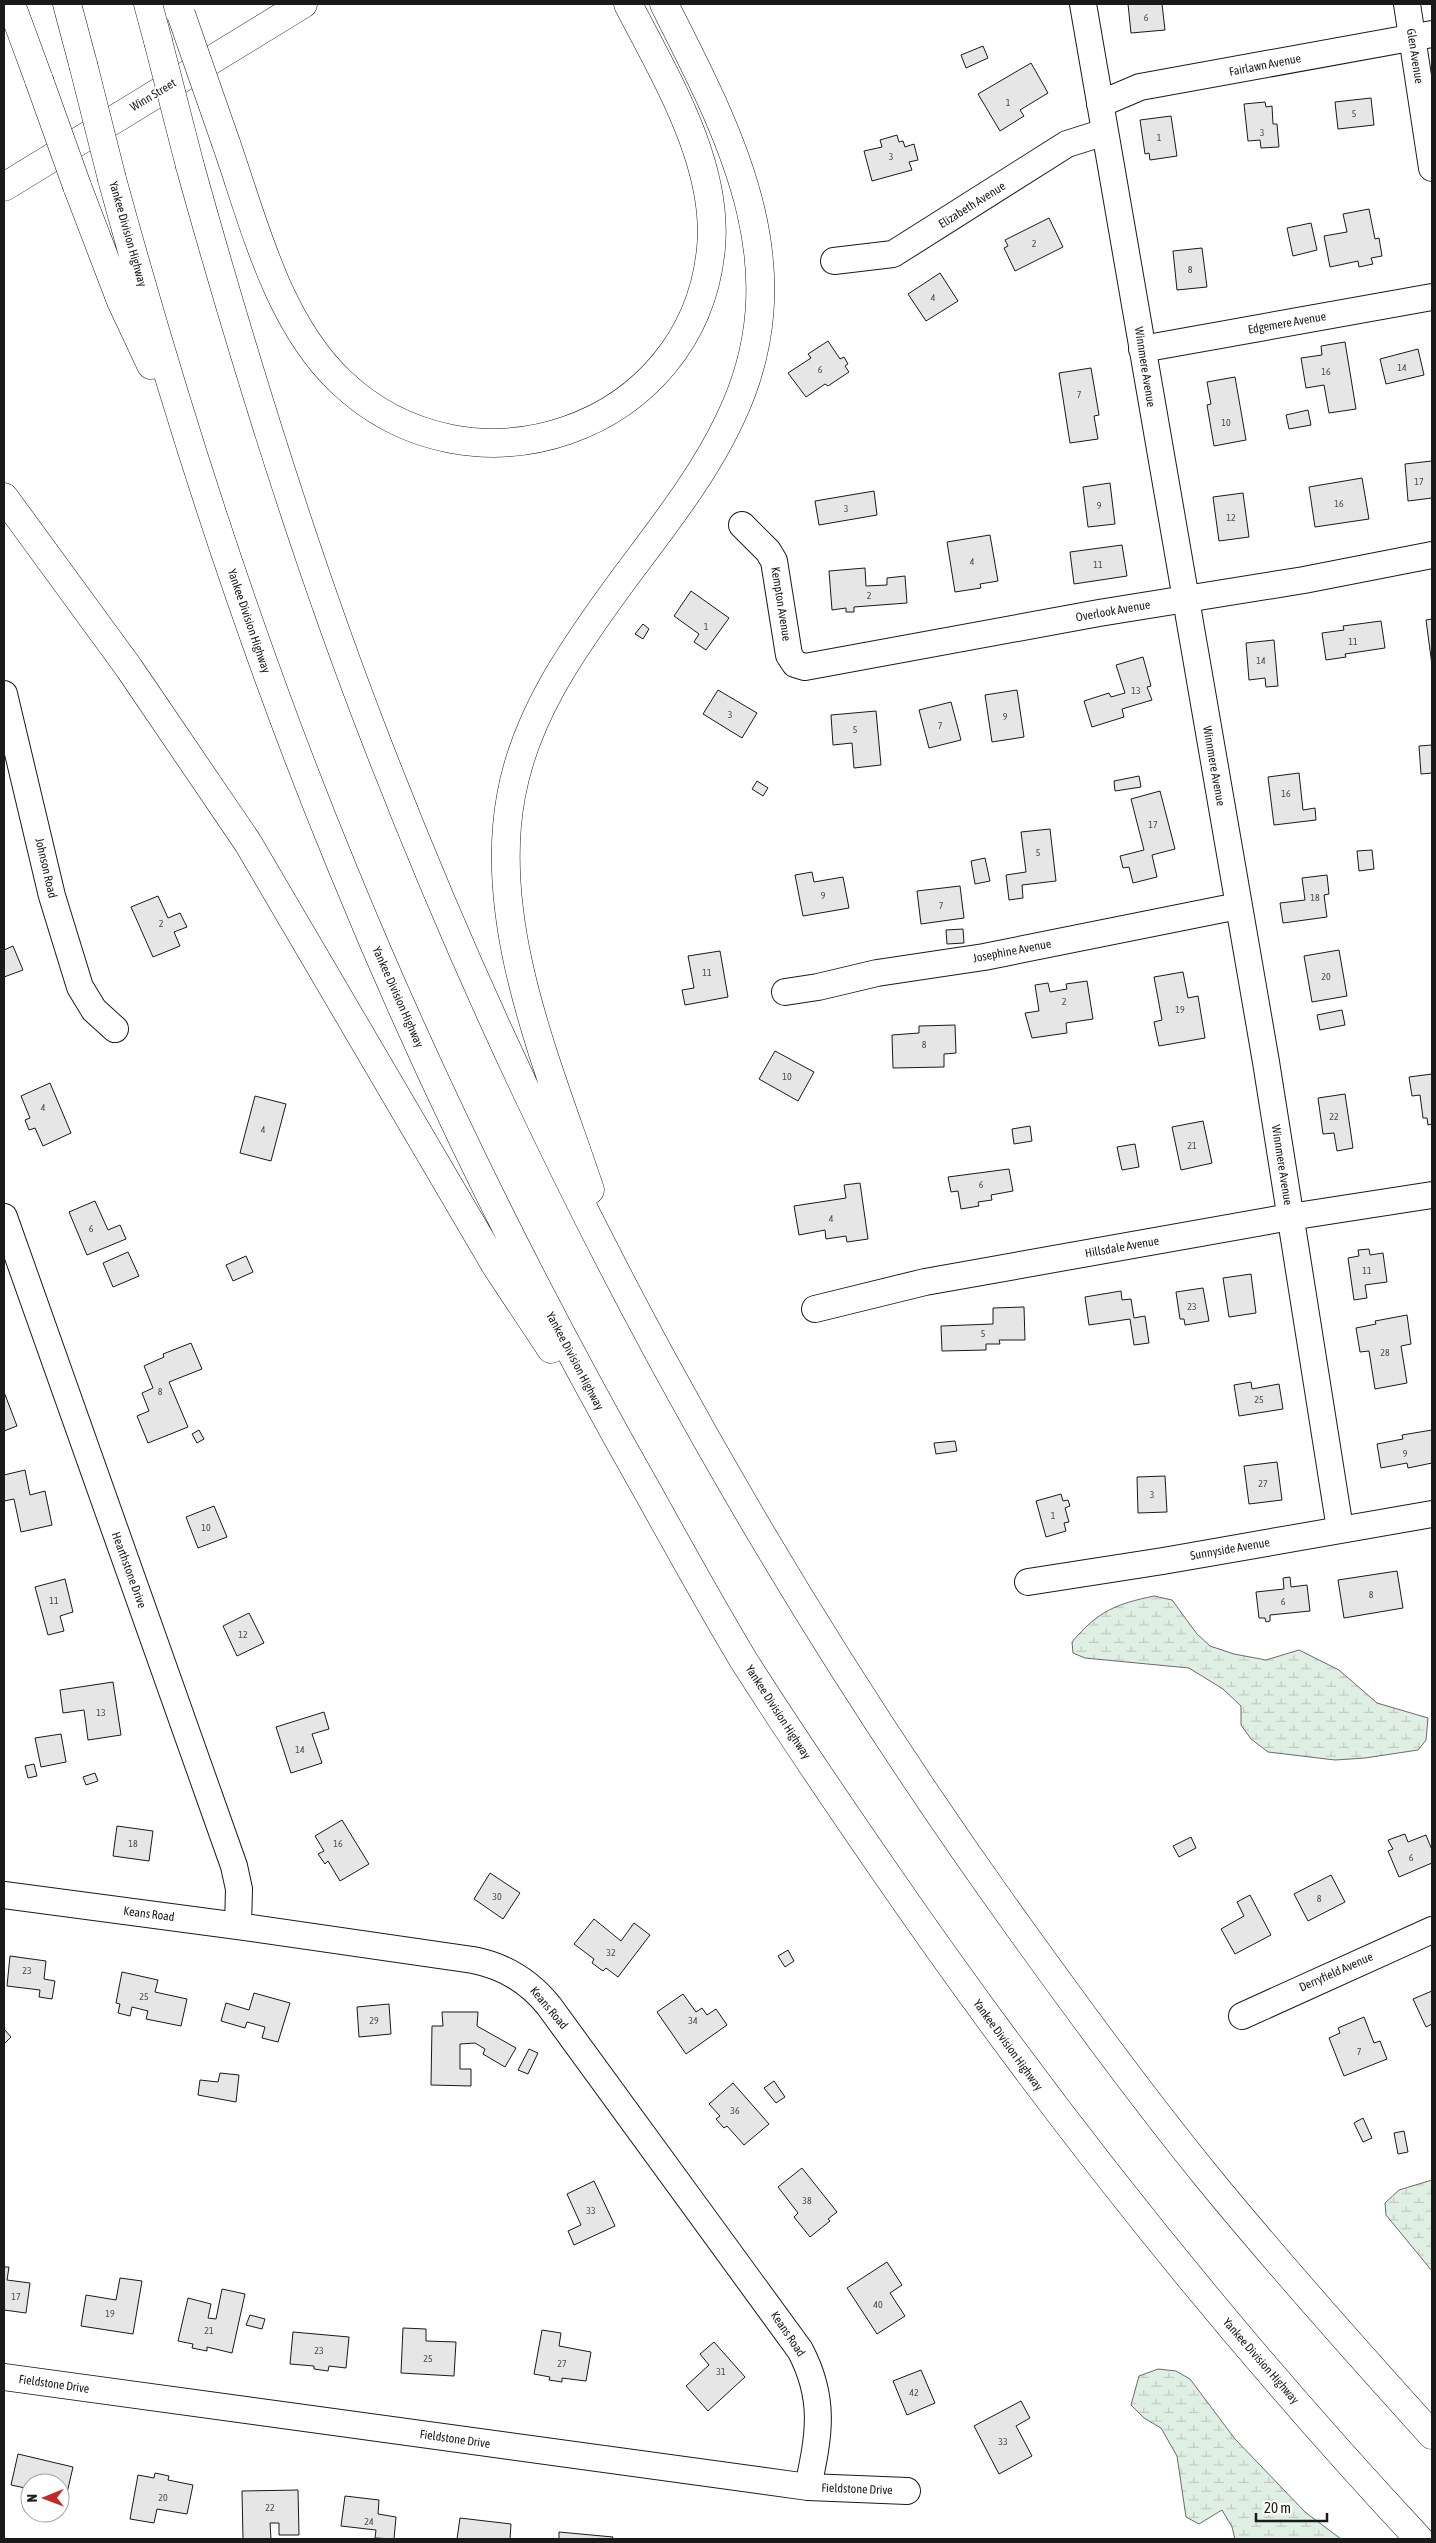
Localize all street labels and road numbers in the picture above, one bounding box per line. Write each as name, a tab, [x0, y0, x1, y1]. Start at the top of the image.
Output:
street label: Glen Avenue	[1404, 27, 1426, 85]
street label: Fairlawn Avenue	[1228, 51, 1302, 79]
street label: Winn Street	[128, 76, 179, 114]
street label: Elizabeth Avenue	[936, 179, 1008, 231]
street label: Yankee Division Highway	[106, 180, 150, 288]
street label: Edgemere Avenue	[1247, 309, 1327, 337]
street label: Winnmere Avenue	[1132, 326, 1158, 408]
street label: Kempton Avenue	[768, 566, 794, 642]
street label: Yankee Division Highway	[225, 567, 273, 675]
street label: Overlook Avenue	[1075, 598, 1151, 624]
street label: Winnmere Avenue	[1200, 725, 1228, 807]
street label: Johnson Road	[32, 837, 60, 899]
street label: Josephine Avenue	[972, 937, 1052, 965]
street label: Yankee Division Highway	[369, 944, 427, 1050]
street label: Winnmere Avenue	[1269, 1124, 1295, 1206]
street label: Hillsdale Avenue	[1084, 1234, 1160, 1260]
street label: Yankee Division Highway	[543, 1310, 607, 1413]
street label: Hearthstone Drive	[109, 1530, 149, 1610]
street label: Sunnyside Avenue	[1189, 1535, 1271, 1563]
street label: Yankee Division Highway	[742, 1662, 814, 1762]
street label: Keans Road	[123, 1904, 175, 1924]
street label: Derryfield Avenue	[1297, 1949, 1375, 1995]
street label: Keans Road	[527, 1984, 571, 2032]
street label: Yankee Division Highway	[970, 1997, 1046, 2093]
street label: Keans Road	[768, 2309, 808, 2359]
street label: Yankee Division Highway	[1220, 2315, 1302, 2407]
street label: Fieldstone Drive	[18, 2372, 90, 2396]
street label: Fieldstone Drive	[419, 2427, 491, 2451]
street label: Fieldstone Drive	[821, 2481, 893, 2497]

